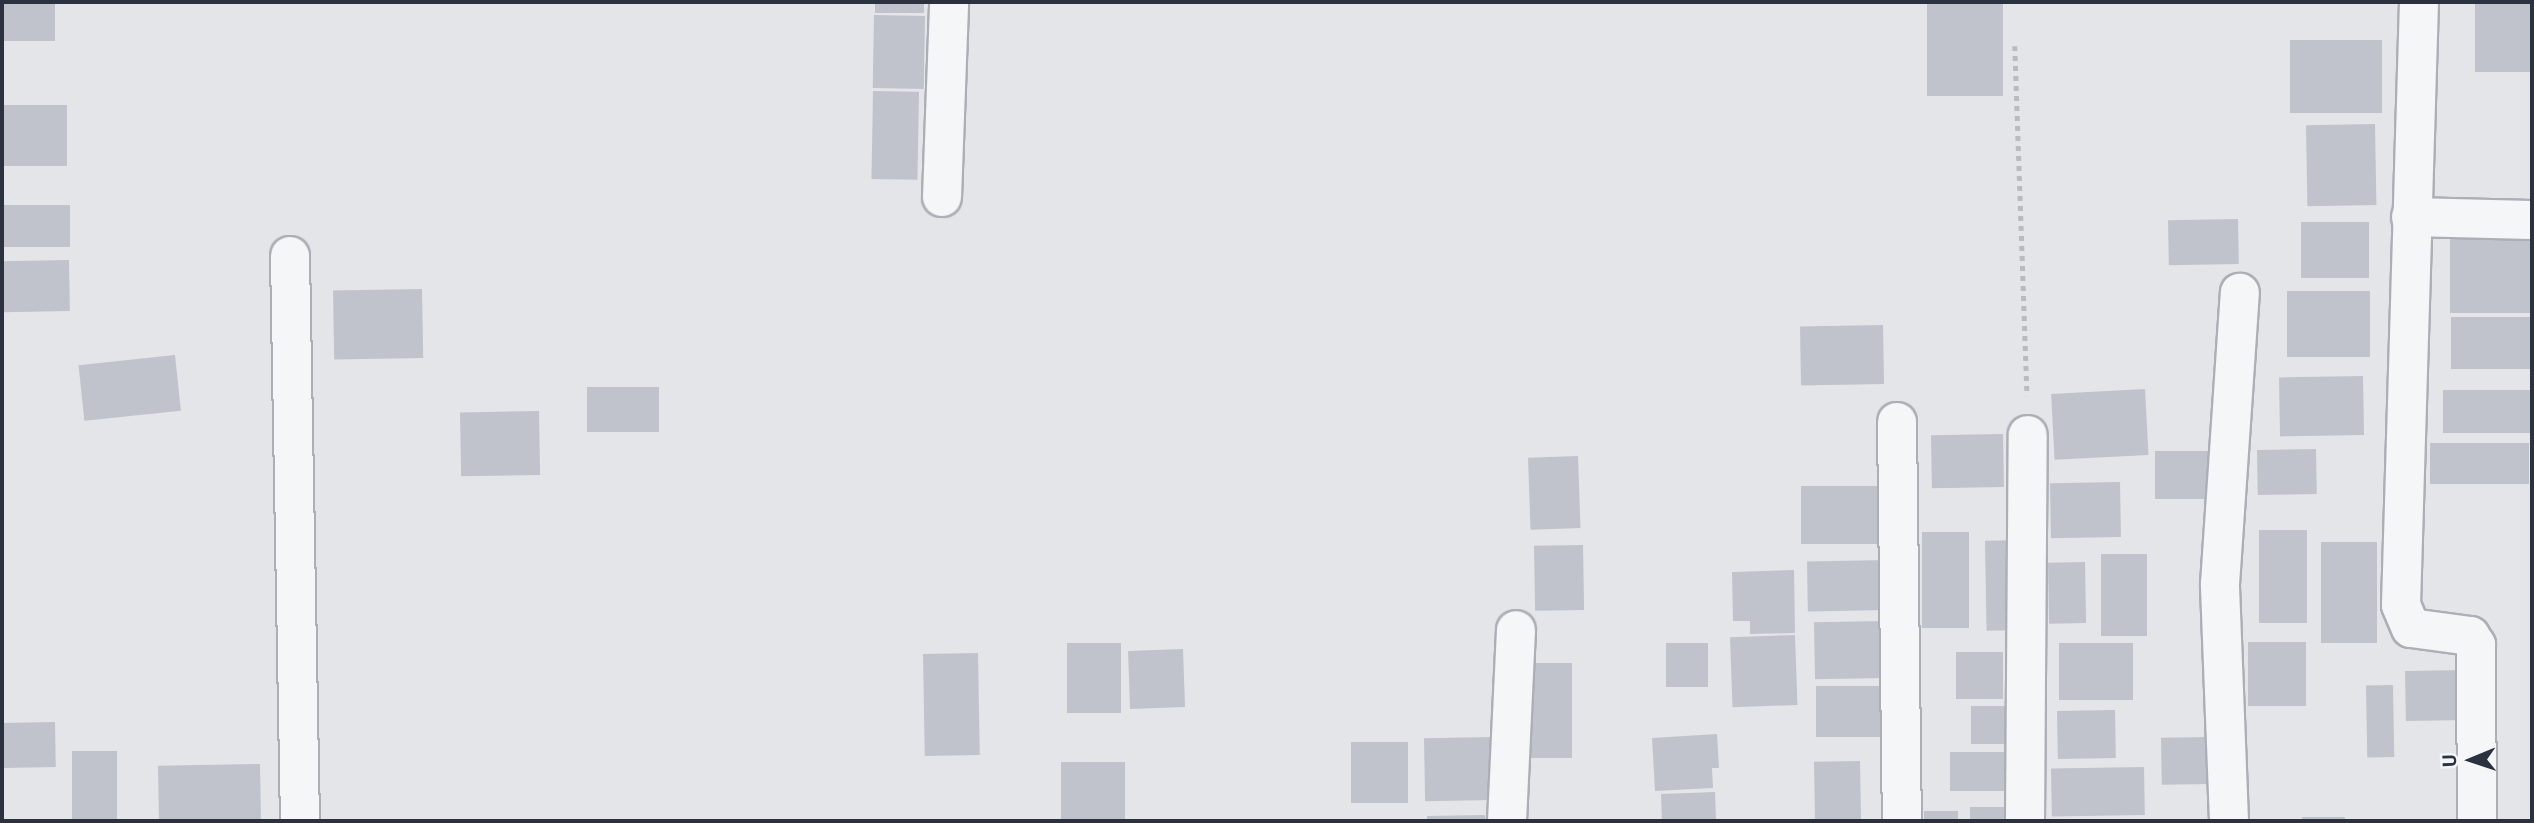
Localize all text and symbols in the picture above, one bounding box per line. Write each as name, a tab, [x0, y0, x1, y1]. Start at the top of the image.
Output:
north arrow	[2436, 725, 2506, 795]
text: U	[2438, 754, 2461, 767]

